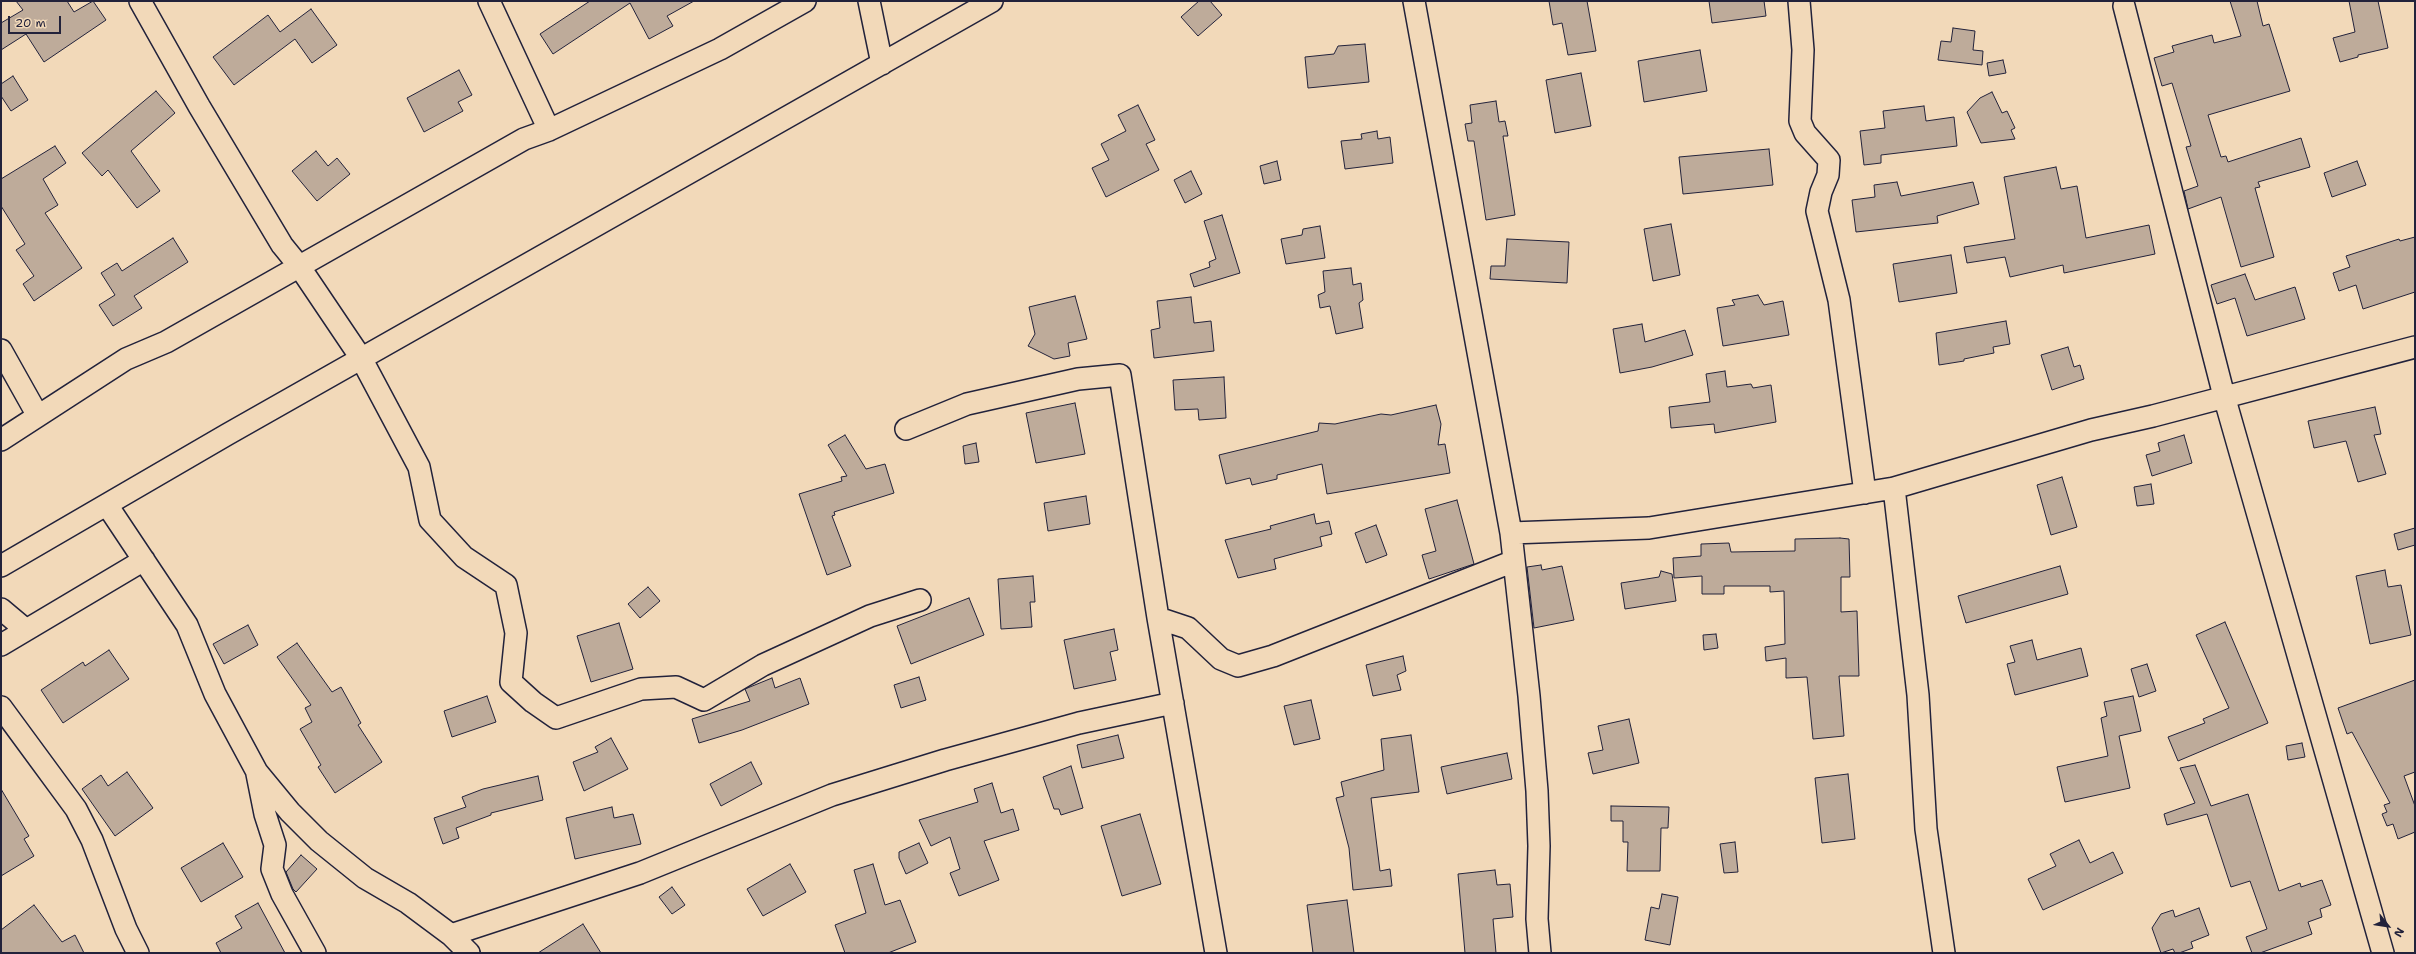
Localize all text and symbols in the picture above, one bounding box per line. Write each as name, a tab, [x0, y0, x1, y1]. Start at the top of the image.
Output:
scale bar	[10, 8, 63, 34]
text: 20 m	[15, 15, 46, 31]
north arrow	[2368, 906, 2408, 946]
text: N	[2390, 925, 2408, 940]

